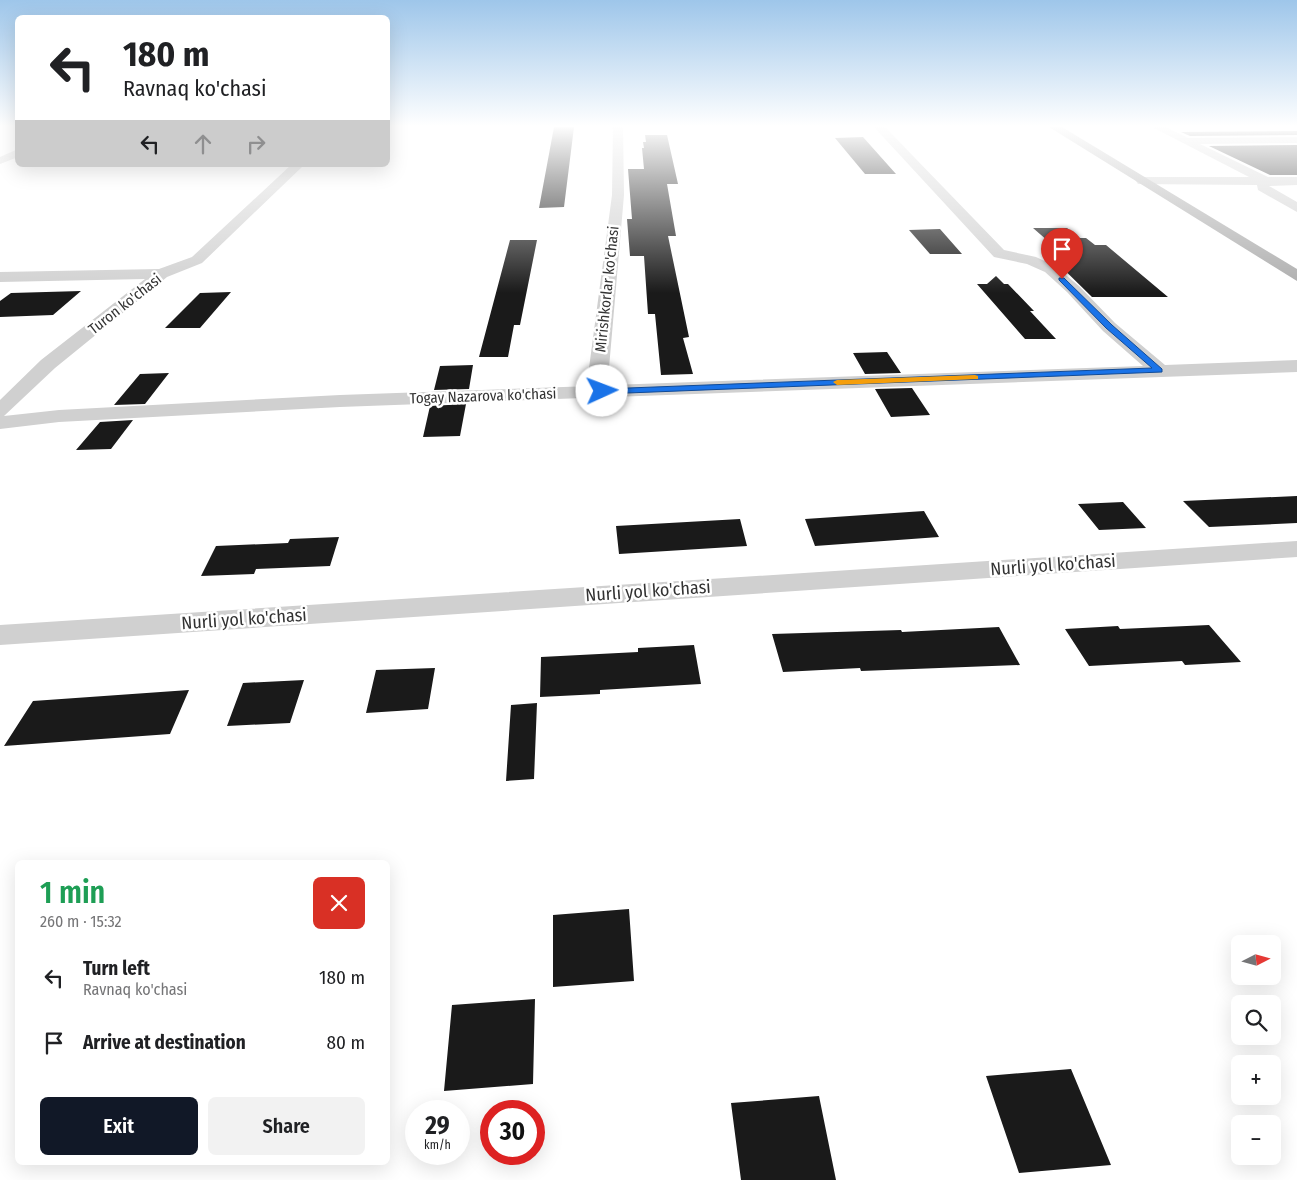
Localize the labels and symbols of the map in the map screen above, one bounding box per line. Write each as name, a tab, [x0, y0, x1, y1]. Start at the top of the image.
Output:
street label: Mirishkorlar ko'chasi	[591, 225, 623, 353]
pin	[1041, 228, 1083, 279]
street label: Turon ko'chasi	[85, 270, 165, 338]
position arrow	[575, 364, 627, 416]
street label: Togay Nazarova ko'chasi	[409, 384, 557, 408]
street label: Nurli yol ko'chasi	[990, 550, 1116, 580]
street label: Nurli yol ko'chasi	[585, 576, 711, 606]
street label: Nurli yol ko'chasi	[181, 604, 307, 634]
north arrow	[1231, 935, 1281, 985]
speed limit sign: 30	[480, 1100, 545, 1165]

